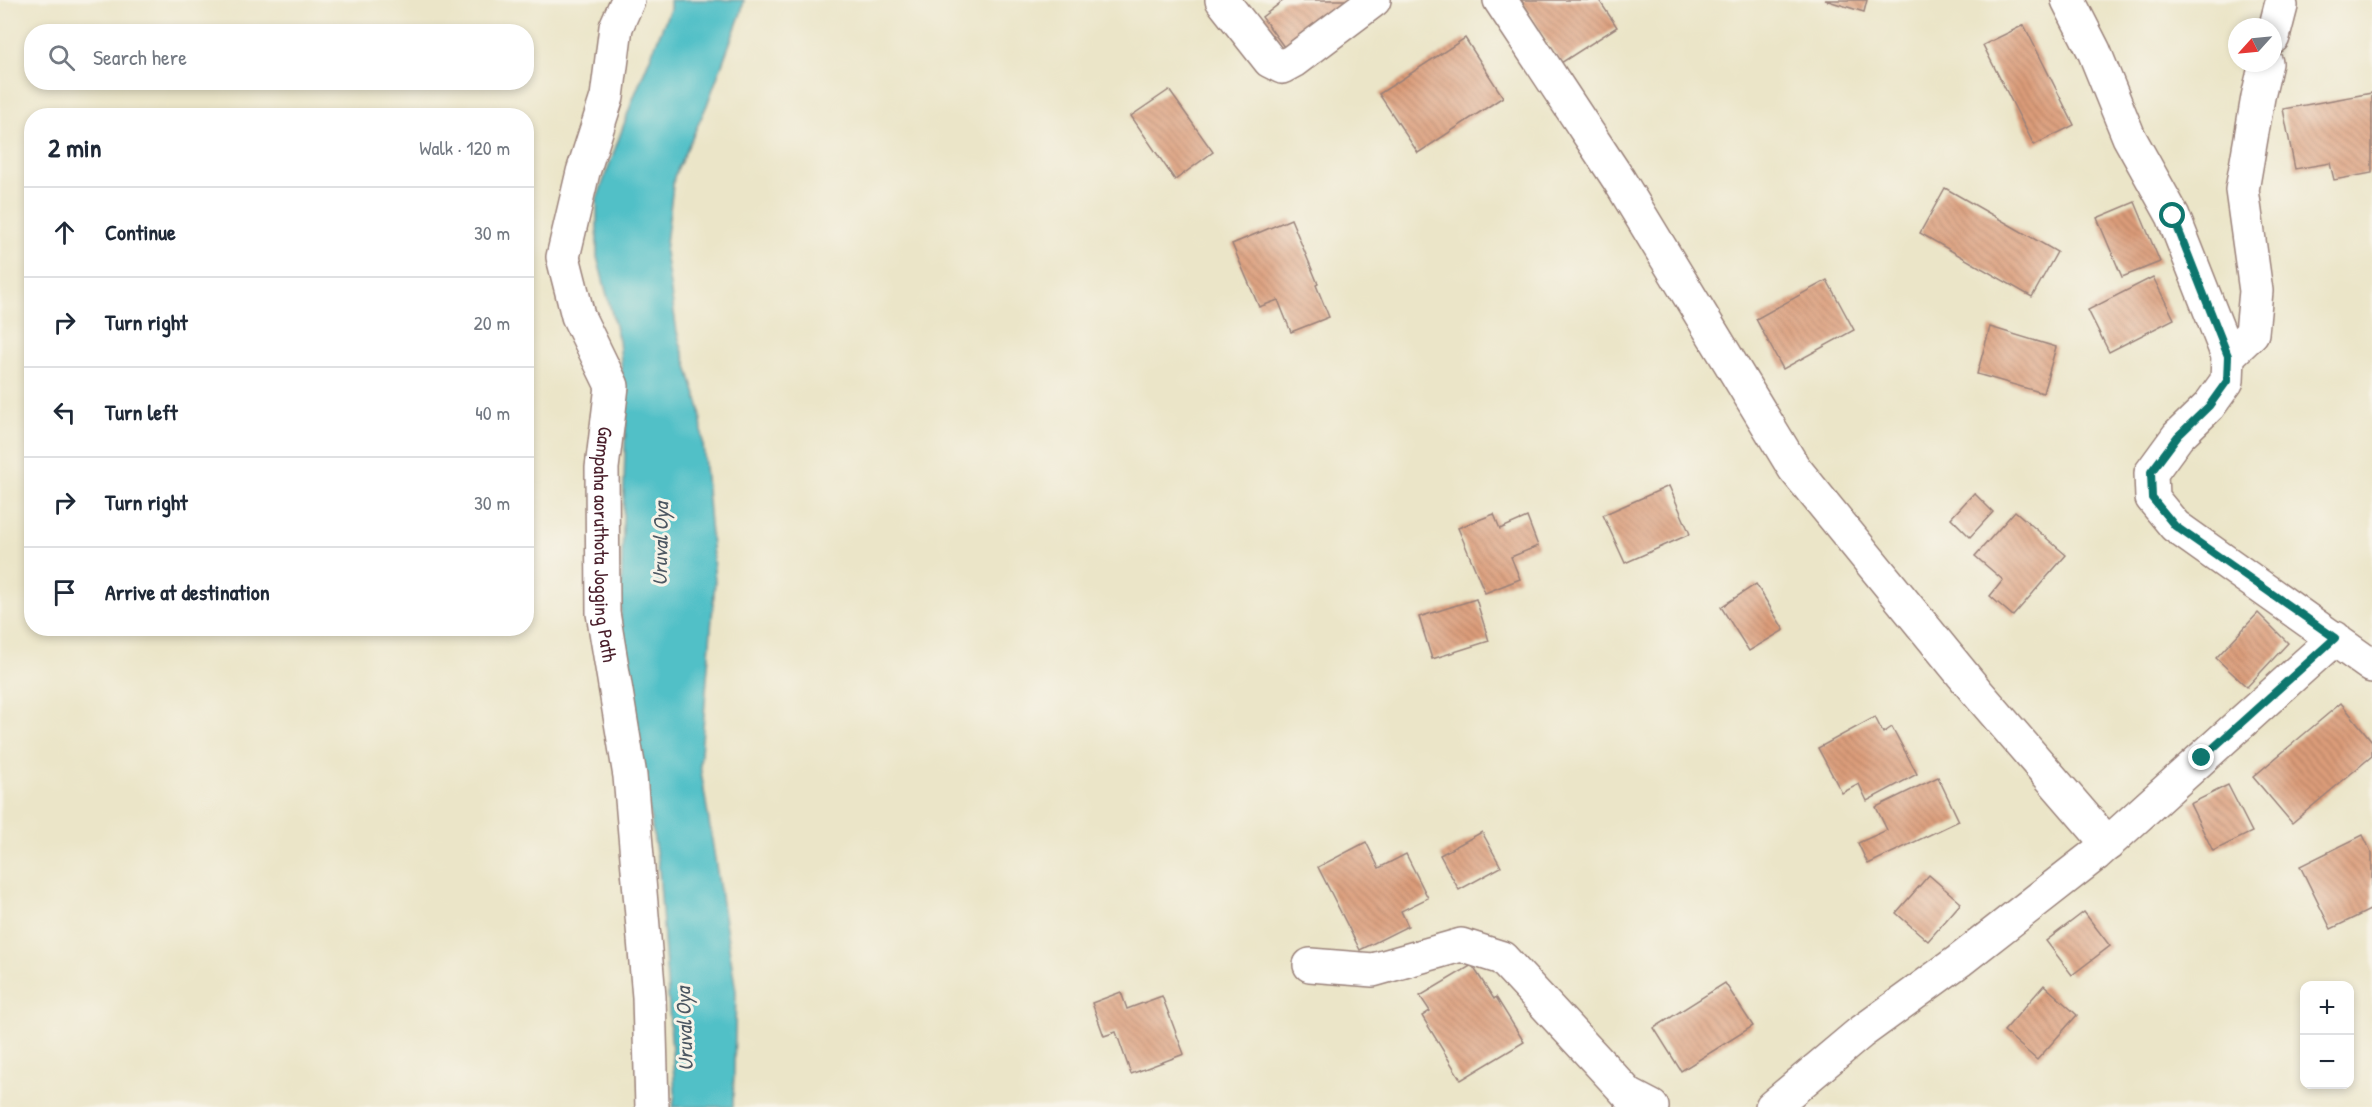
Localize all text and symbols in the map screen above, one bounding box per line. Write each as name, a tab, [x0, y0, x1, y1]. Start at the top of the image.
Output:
north arrow	[2228, 18, 2282, 72]
search box	[24, 24, 534, 90]
icon: search	[45, 41, 78, 74]
text: Search here	[93, 42, 187, 72]
text: 2 min	[48, 130, 101, 165]
text: Walk · 120 m	[419, 134, 510, 161]
route start	[2159, 202, 2185, 228]
icon: ahead	[48, 216, 81, 249]
text: Continue	[105, 217, 176, 247]
text: 30 m	[474, 219, 510, 246]
icon: right	[48, 306, 81, 339]
text: Turn right	[105, 307, 188, 337]
text: 20 m	[473, 309, 510, 336]
icon: left	[48, 396, 81, 429]
text: Turn left	[105, 397, 178, 427]
text: 40 m	[475, 399, 510, 426]
street label: Gampaha aoruthota Jogging Path	[588, 425, 624, 664]
icon: right	[48, 486, 81, 519]
text: Turn right	[105, 487, 188, 517]
text: 30 m	[474, 489, 510, 516]
water label: Uruval Oya	[645, 499, 675, 586]
icon: arrive	[48, 576, 81, 609]
text: Arrive at destination	[105, 577, 270, 607]
route end	[2188, 744, 2214, 770]
map controls	[2300, 981, 2354, 1089]
button: +	[2300, 981, 2354, 1035]
water label: Uruval Oya	[668, 984, 700, 1071]
button: −	[2300, 1035, 2354, 1089]

